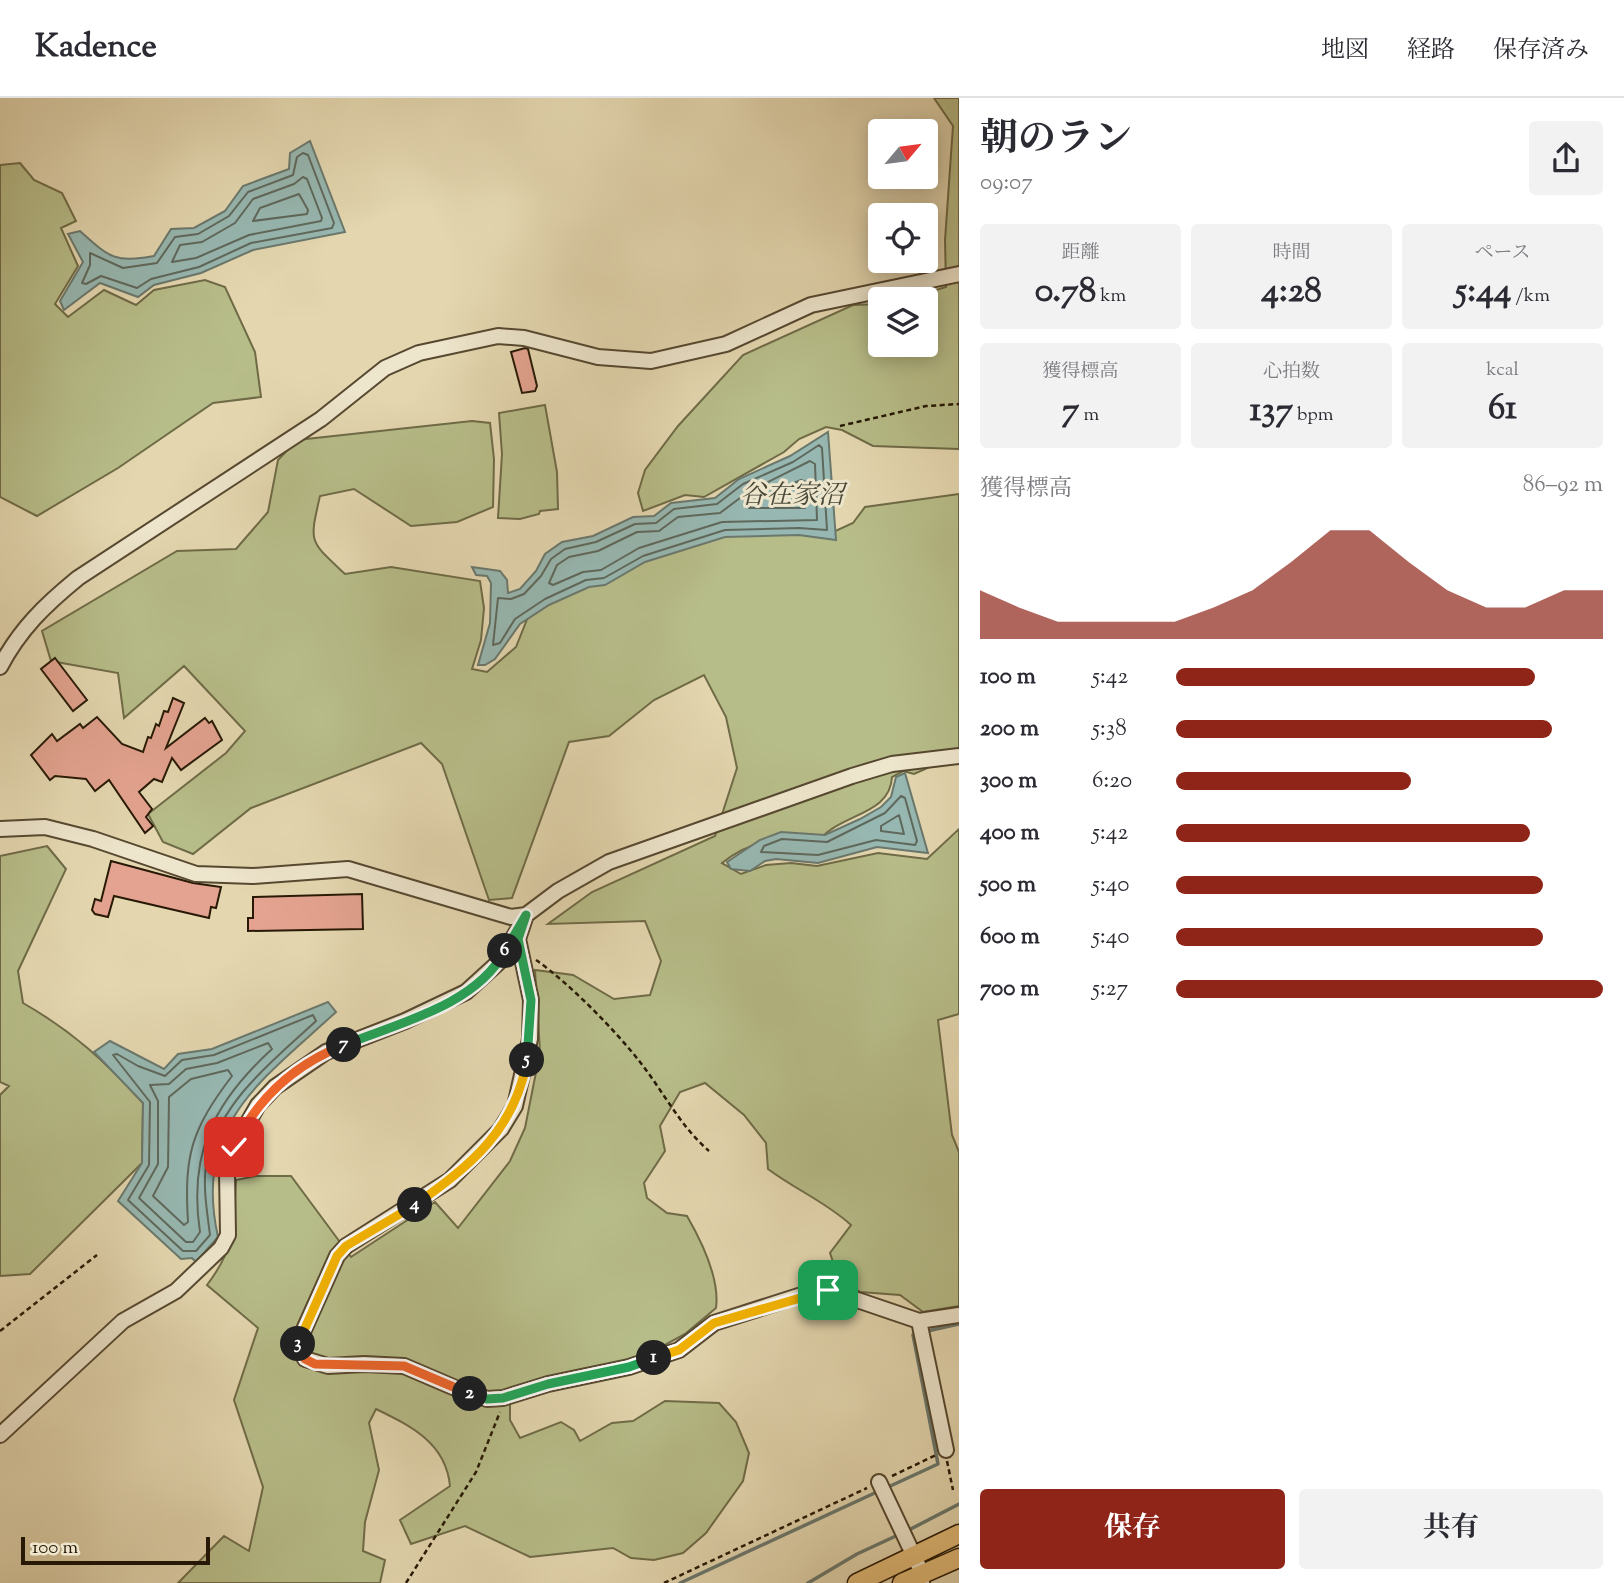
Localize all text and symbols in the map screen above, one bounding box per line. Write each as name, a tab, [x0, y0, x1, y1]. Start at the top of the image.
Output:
text: Kadence	[35, 24, 157, 72]
text: 地図	[1321, 34, 1369, 68]
text: 経路	[1407, 34, 1455, 68]
text: 保存済み	[1493, 34, 1589, 68]
text: 朝のラン	[980, 114, 1132, 168]
north arrow	[868, 119, 938, 189]
map controls	[868, 119, 938, 357]
button: share	[1529, 121, 1603, 195]
text: 09:07	[980, 167, 1033, 200]
button: locate	[868, 203, 938, 273]
text: 距離	[1061, 240, 1100, 267]
text: 時間	[1272, 240, 1311, 267]
text: ペース	[1474, 240, 1531, 267]
text: 0.78	[1035, 267, 1096, 318]
text: 4:28	[1261, 267, 1322, 318]
text: 5:44	[1455, 267, 1511, 318]
text: km	[1096, 283, 1126, 310]
text: /km	[1511, 283, 1550, 310]
button: layers	[868, 287, 938, 357]
text: kcal	[1486, 357, 1519, 384]
text: 獲得標高	[1042, 359, 1119, 386]
text: 心拍数	[1263, 359, 1320, 386]
text: 61	[1488, 384, 1517, 435]
text: 7	[1062, 386, 1079, 437]
text: 137	[1249, 386, 1293, 437]
text: m	[1079, 402, 1099, 429]
text: bpm	[1293, 402, 1334, 429]
text: 86–92 m	[1523, 469, 1603, 502]
text: 獲得標高	[980, 473, 1072, 506]
water label: 谷在家沼	[740, 478, 848, 515]
text: 100 m	[980, 661, 1036, 694]
text: 5:42	[1092, 661, 1128, 694]
text: 200 m	[980, 713, 1039, 746]
text: 5:38	[1092, 713, 1127, 746]
text: 300 m	[980, 765, 1037, 798]
text: 6:20	[1092, 765, 1132, 798]
text: 400 m	[980, 817, 1040, 850]
text: 5:42	[1092, 817, 1128, 850]
text: 500 m	[980, 869, 1036, 902]
text: 5:40	[1092, 869, 1129, 902]
text: 600 m	[980, 921, 1040, 954]
text: 5:40	[1092, 921, 1129, 954]
pin: 6	[488, 934, 522, 968]
text: 6	[500, 937, 509, 964]
text: 700 m	[980, 973, 1039, 1006]
text: 5:27	[1092, 973, 1128, 1006]
pin: 7	[326, 1028, 362, 1062]
text: 7	[339, 1031, 348, 1058]
pin: 5	[510, 1042, 544, 1077]
text: 5	[523, 1046, 530, 1073]
pin	[204, 1117, 264, 1177]
icon: check	[215, 1128, 253, 1166]
pin: 4	[398, 1188, 432, 1222]
text: 4	[410, 1191, 419, 1218]
pin	[798, 1260, 858, 1320]
icon: arrive	[809, 1271, 847, 1309]
pin: 3	[280, 1326, 316, 1362]
text: 3	[294, 1330, 301, 1357]
pin: 1	[636, 1340, 672, 1376]
text: 1	[650, 1344, 657, 1371]
pin: 2	[452, 1376, 488, 1412]
text: 2	[465, 1380, 474, 1407]
button: 保存	[980, 1489, 1285, 1569]
button: 共有	[1299, 1489, 1603, 1569]
scale bar	[21, 1534, 210, 1566]
text: 100 m	[32, 1535, 78, 1562]

